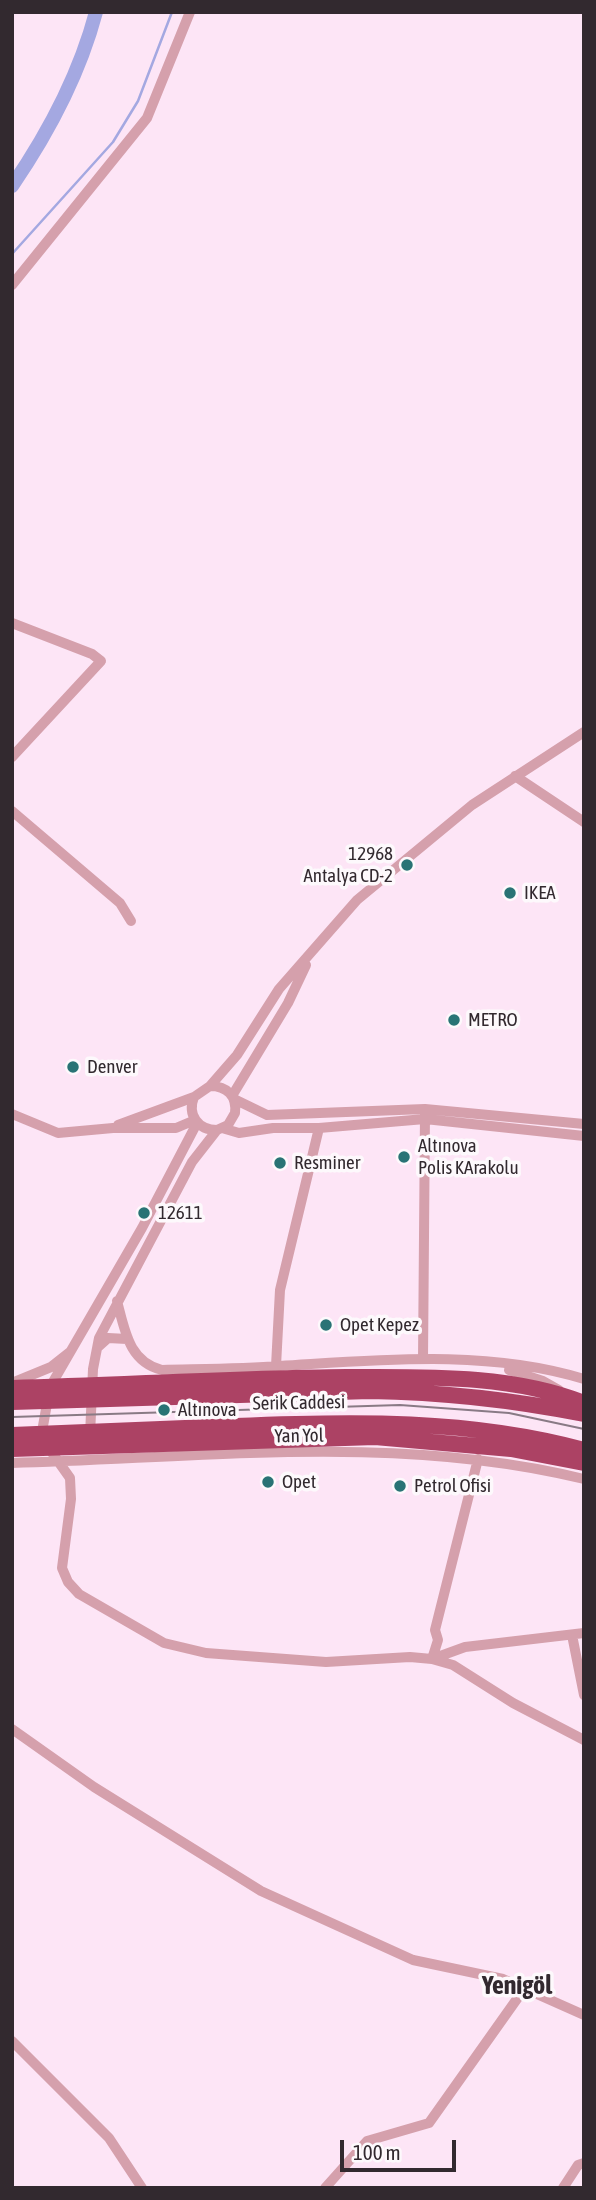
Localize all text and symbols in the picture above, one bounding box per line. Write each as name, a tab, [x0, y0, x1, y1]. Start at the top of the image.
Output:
place label: 12968 Antalya CD-2	[303, 843, 393, 887]
marker: 12968 Antalya CD-2	[399, 857, 415, 873]
place label: IKEA	[524, 882, 556, 904]
marker: IKEA	[502, 885, 518, 901]
place label: METRO	[468, 1009, 518, 1031]
marker: METRO	[446, 1012, 462, 1028]
place label: Denver	[87, 1056, 137, 1078]
marker: Denver	[65, 1059, 81, 1075]
place label: Altınova Polis KArakolu	[418, 1135, 519, 1179]
marker: Altınova Polis KArakolu	[396, 1149, 412, 1165]
place label: Resminer	[294, 1152, 360, 1174]
marker: Resminer	[272, 1155, 288, 1171]
place label: 12611	[158, 1202, 203, 1224]
marker: 12611	[136, 1205, 152, 1221]
place label: Opet Kepez	[340, 1314, 419, 1336]
marker: Opet Kepez	[318, 1317, 334, 1333]
street label: Serik Caddesi	[252, 1391, 346, 1415]
place label: Altınova	[178, 1399, 237, 1421]
marker: Altınova	[156, 1402, 172, 1418]
street label: Yan Yol	[274, 1424, 324, 1448]
place label: Opet	[282, 1471, 316, 1493]
marker: Opet	[260, 1474, 276, 1490]
place label: Petrol Ofisi	[414, 1475, 491, 1497]
marker: Petrol Ofisi	[392, 1478, 408, 1494]
district label: Yenigöl	[482, 1970, 552, 2002]
scale bar	[344, 2126, 460, 2170]
text: 100 m	[353, 2140, 401, 2164]

